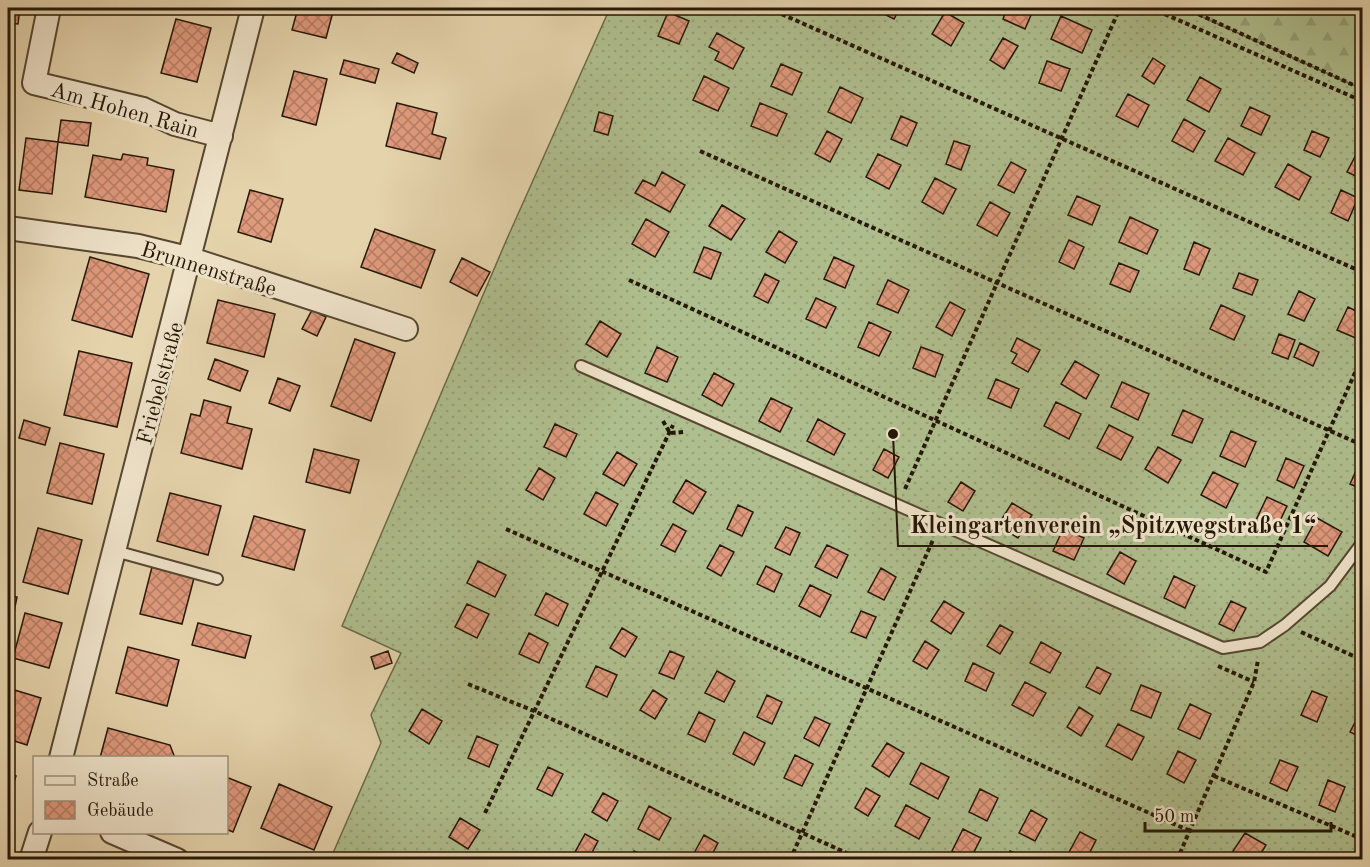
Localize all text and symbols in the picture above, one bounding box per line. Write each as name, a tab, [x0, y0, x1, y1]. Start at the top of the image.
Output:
street label: Am Hohen Rain	[48, 79, 201, 143]
street label: Brunnenstraße	[138, 239, 279, 301]
street label: Friebelstraße	[134, 320, 188, 447]
callout: Kleingartenverein „Spitzwegstraße 1“	[898, 504, 1328, 546]
text: Kleingartenverein „Spitzwegstraße 1“	[910, 514, 1316, 539]
legend	[33, 756, 228, 834]
text: Straße	[87, 772, 138, 790]
scale bar	[1145, 795, 1331, 833]
text: Gebäude	[87, 802, 154, 820]
text: 50 m	[1154, 808, 1194, 826]

